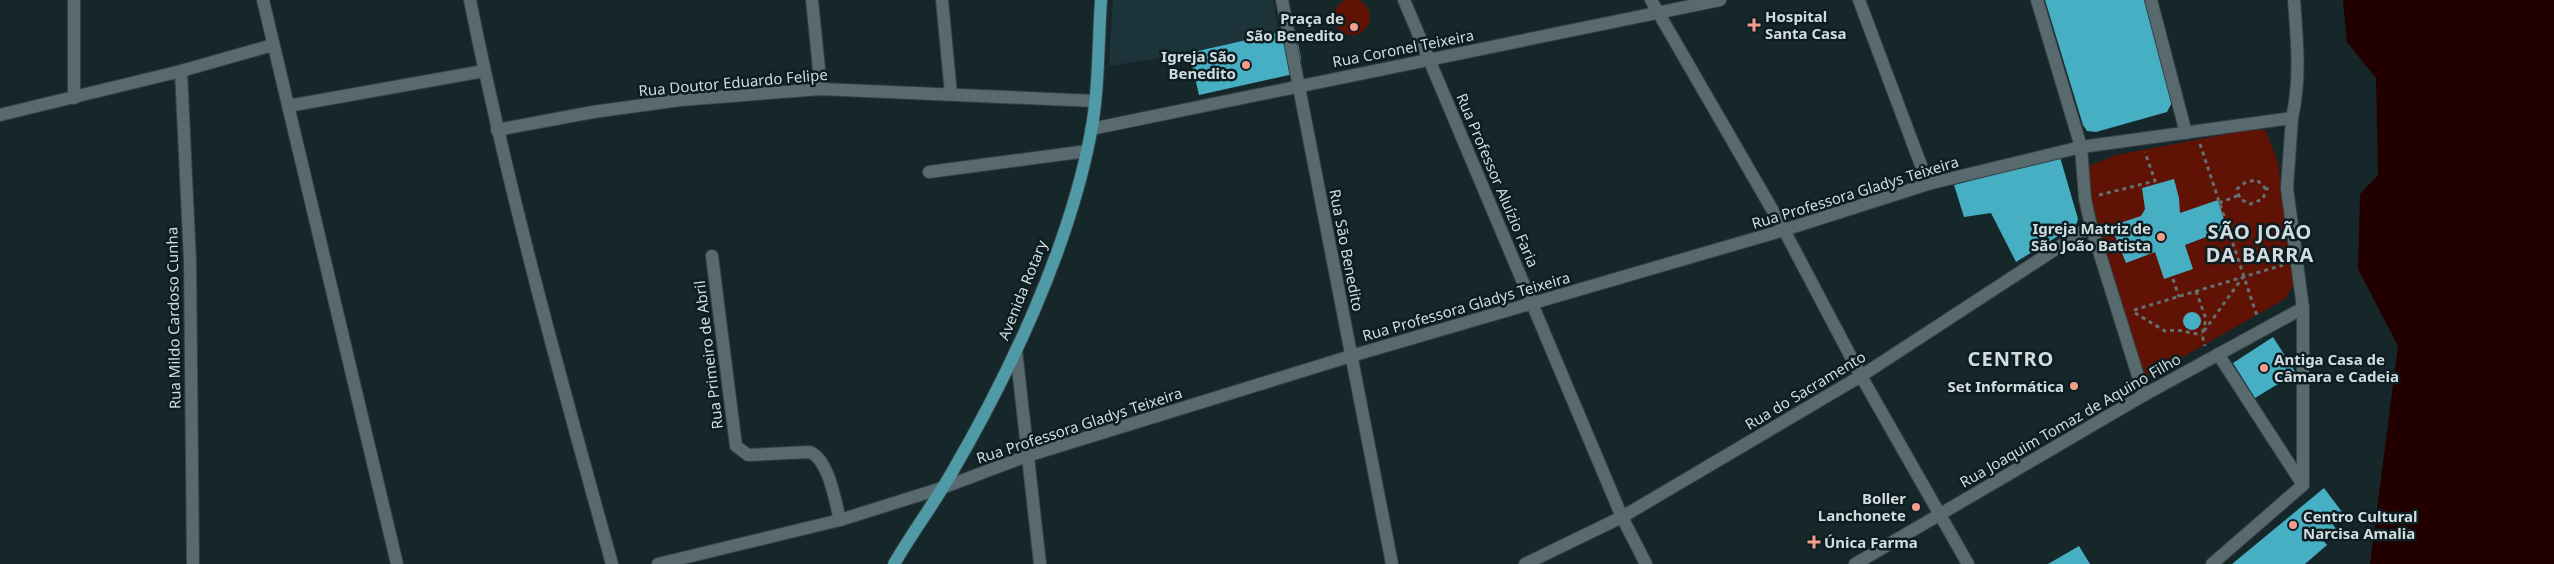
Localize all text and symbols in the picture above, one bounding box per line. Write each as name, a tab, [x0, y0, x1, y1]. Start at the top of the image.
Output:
place label: Hospital Santa Casa	[1765, 6, 1847, 43]
place label: Praça de São Benedito	[1246, 8, 1344, 45]
marker: Hospital Santa Casa	[1747, 18, 1761, 32]
marker: Praça de São Benedito	[1348, 21, 1360, 33]
street label: Rua Coronel Teixeira	[1330, 24, 1476, 72]
place label: Igreja São Benedito	[1161, 46, 1236, 83]
marker: Igreja São Benedito	[1240, 59, 1252, 71]
street label: Rua Doutor Eduardo Felipe	[638, 64, 828, 100]
street label: Rua Professor Aluízio Faria	[1452, 90, 1544, 270]
street label: Rua Professora Gladys Teixeira	[1749, 151, 1961, 233]
street label: Rua São Benedito	[1325, 187, 1369, 313]
place label: Igreja Matriz de São João Batista	[2031, 218, 2151, 255]
district label: SÃO JOÃO DA BARRA	[2206, 218, 2314, 268]
street label: Rua Mildo Cardoso Cunha	[161, 227, 185, 409]
marker: Igreja Matriz de São João Batista	[2155, 231, 2167, 243]
street label: Avenida Rotary	[993, 237, 1051, 343]
street label: Rua Professora Gladys Teixeira	[1360, 267, 1572, 345]
street label: Rua Primeiro de Abril	[689, 280, 727, 430]
district label: CENTRO	[1968, 345, 2054, 372]
street label: Rua do Sacramento	[1741, 346, 1869, 434]
street label: Rua Joaquim Tomaz de Aquino Filho	[1956, 348, 2184, 492]
place label: Antiga Casa de Câmara e Cadeia	[2274, 349, 2399, 386]
marker: Antiga Casa de Câmara e Cadeia	[2258, 362, 2270, 374]
place label: Set Informática	[1948, 376, 2064, 396]
marker: Set Informática	[2068, 380, 2080, 392]
street label: Rua Professora Gladys Teixeira	[974, 382, 1184, 468]
place label: Boller Lanchonete	[1818, 488, 1906, 525]
marker: Boller Lanchonete	[1910, 501, 1922, 513]
place label: Centro Cultural Narcisa Amalia	[2303, 506, 2418, 543]
marker: Centro Cultural Narcisa Amalia	[2287, 519, 2299, 531]
place label: Única Farma	[1824, 532, 1918, 552]
marker: Única Farma	[1808, 536, 1820, 548]

